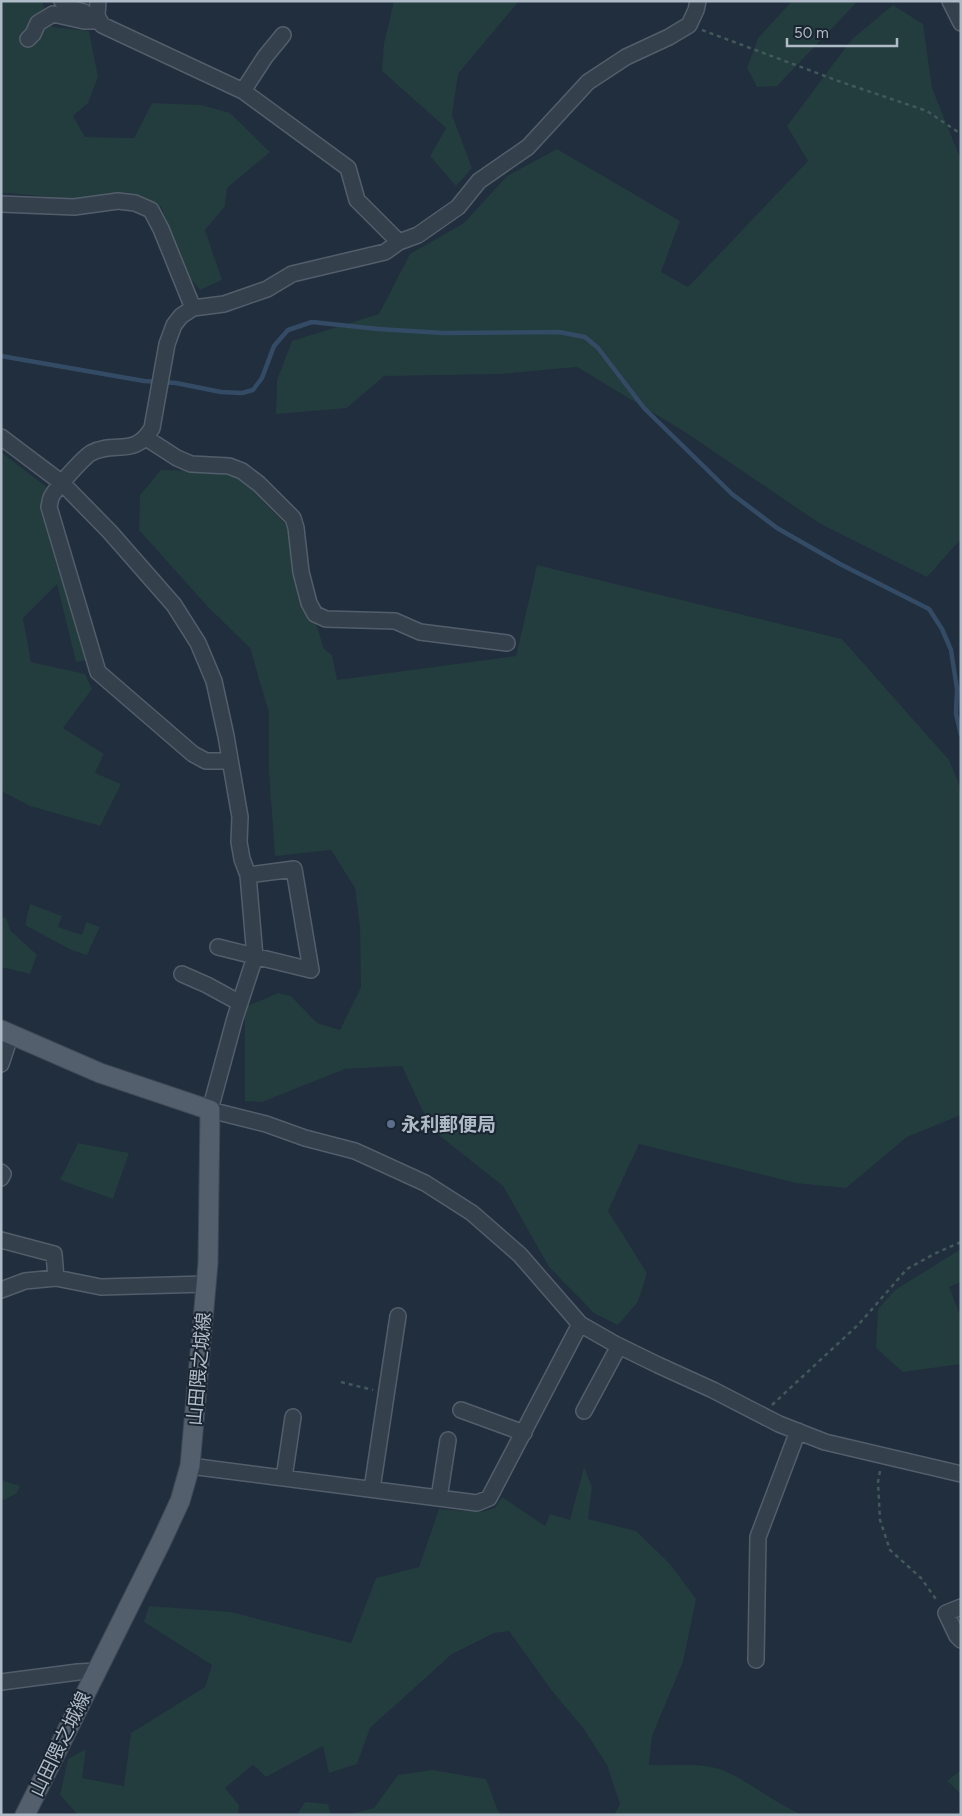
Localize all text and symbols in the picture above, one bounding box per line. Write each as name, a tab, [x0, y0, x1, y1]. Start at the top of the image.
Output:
scale bar	[787, 15, 897, 47]
text: 50 m	[794, 24, 829, 42]
place label: 永利郵便局	[401, 1113, 496, 1136]
marker: 永利郵便局	[385, 1118, 397, 1130]
street label: 山田隈之城線	[183, 1311, 215, 1427]
street label: 山田隈之城線	[25, 1688, 95, 1800]

